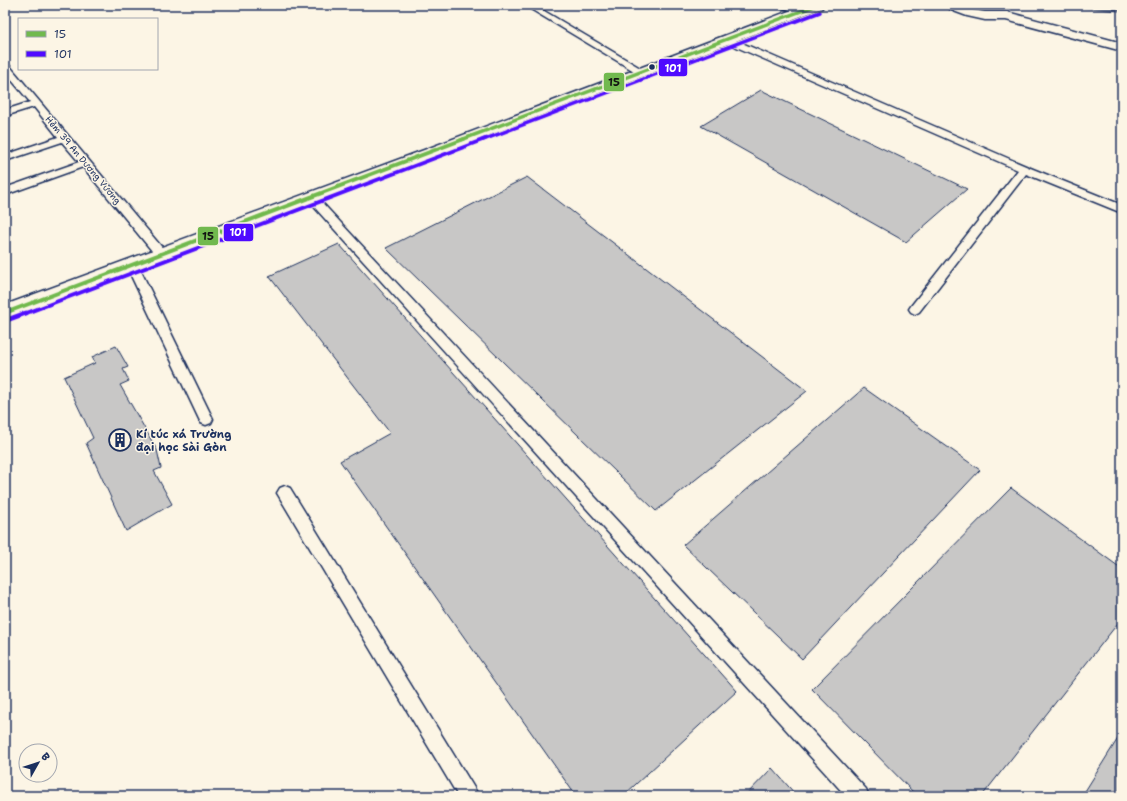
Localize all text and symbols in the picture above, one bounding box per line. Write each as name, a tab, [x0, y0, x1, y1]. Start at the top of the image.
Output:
legend	[18, 18, 158, 70]
text: 15	[54, 26, 66, 42]
text: 101	[54, 46, 72, 62]
line badge: 101	[658, 58, 688, 77]
text: 101	[664, 61, 682, 76]
unlabelled marker	[647, 62, 657, 72]
line badge: 15	[603, 72, 625, 92]
text: 15	[608, 75, 620, 90]
street label: Hẻm 39 An Dương Vương	[43, 113, 124, 207]
line badge: 101	[223, 223, 254, 242]
text: 101	[229, 225, 247, 240]
line badge: 15	[197, 226, 219, 246]
text: 15	[202, 229, 214, 244]
building icon: Kí túc xá Trường đại học Sài Gòn	[107, 427, 133, 453]
place label: Kí túc xá Trường đại học Sài Gòn	[136, 427, 231, 455]
north arrow	[18, 743, 58, 783]
text: B	[37, 750, 53, 765]

